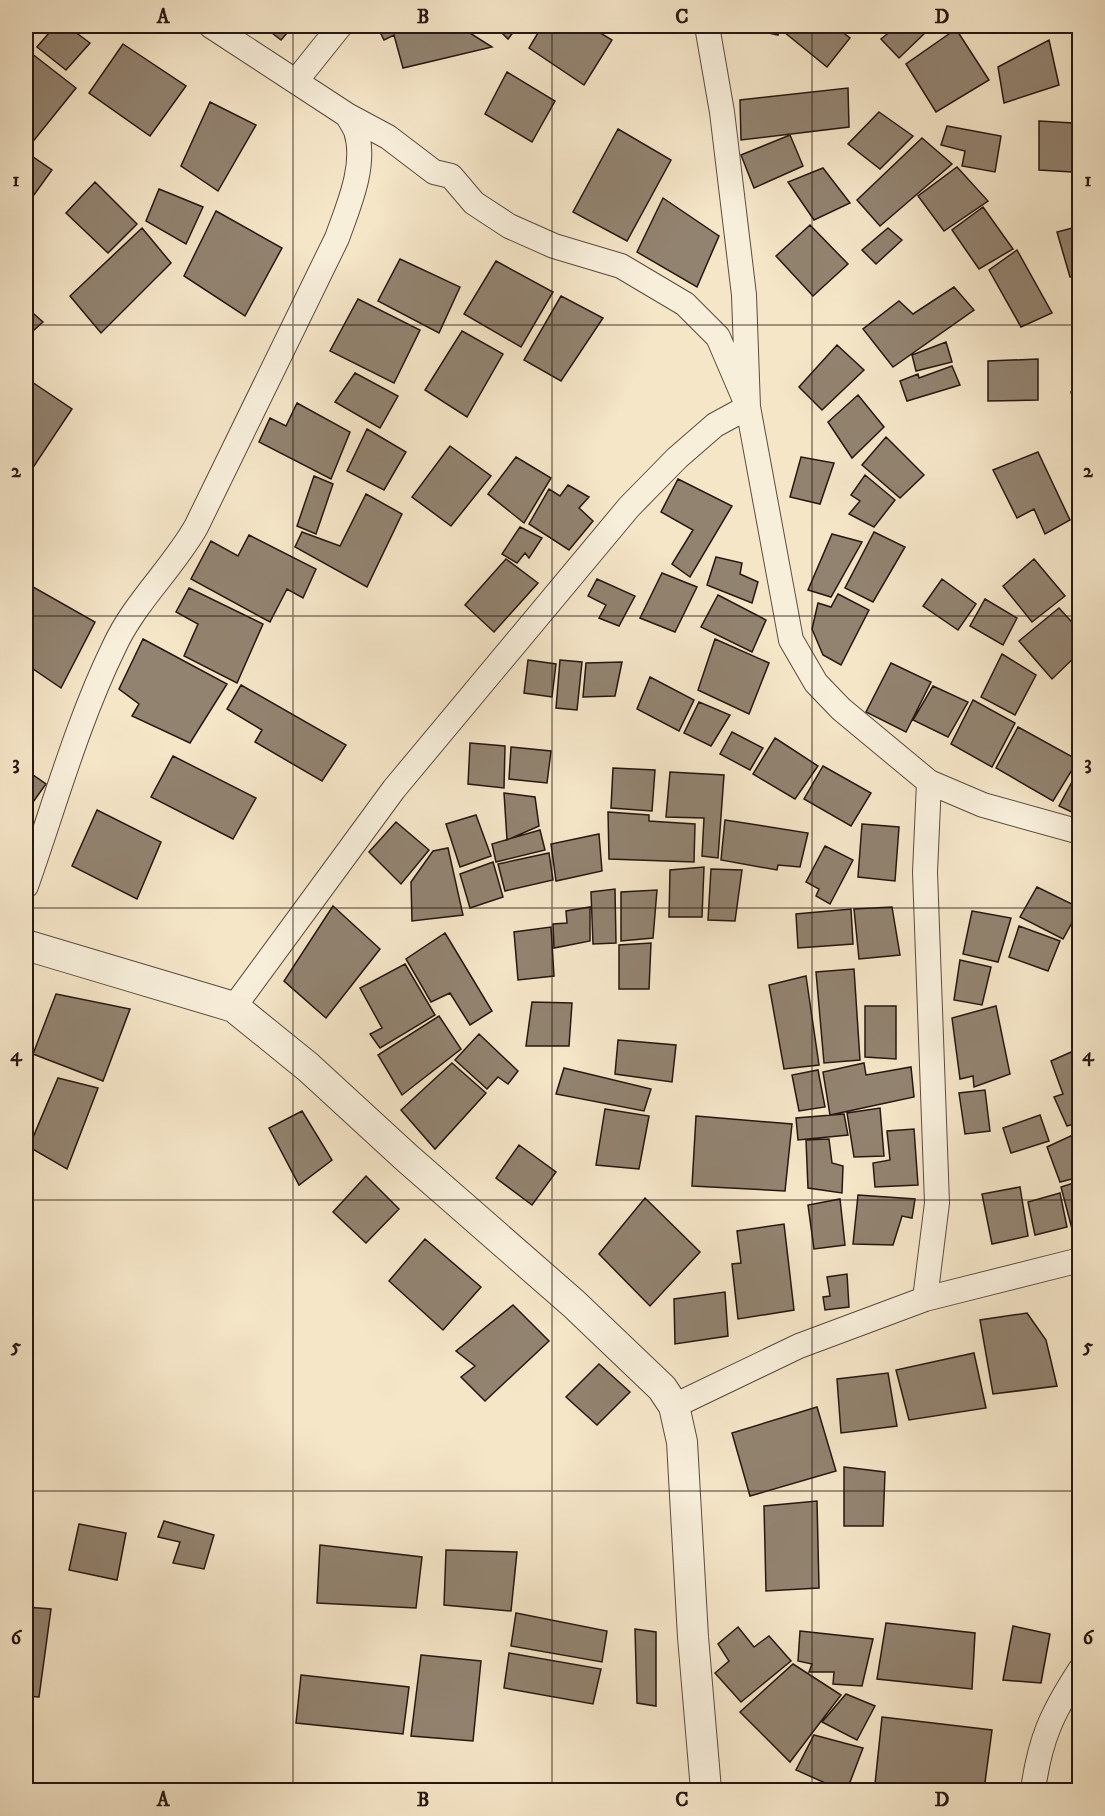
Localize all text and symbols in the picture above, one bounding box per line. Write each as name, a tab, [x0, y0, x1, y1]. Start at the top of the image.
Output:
text: A	[156, 5, 171, 30]
text: B	[417, 5, 429, 30]
text: C	[675, 5, 689, 30]
text: D	[935, 5, 950, 30]
text: 1	[12, 168, 20, 193]
text: 1	[1084, 168, 1092, 193]
text: 2	[11, 459, 22, 484]
text: 2	[1083, 459, 1094, 484]
text: 3	[12, 751, 20, 776]
text: 3	[1084, 751, 1092, 776]
text: 4	[10, 1043, 23, 1068]
text: 4	[1082, 1043, 1095, 1068]
text: 5	[10, 1334, 21, 1359]
text: 5	[1082, 1334, 1093, 1359]
text: 6	[11, 1626, 23, 1651]
text: 6	[1083, 1626, 1095, 1651]
text: A	[156, 1788, 171, 1813]
text: B	[417, 1788, 429, 1813]
text: C	[675, 1788, 689, 1813]
text: D	[935, 1788, 950, 1813]

